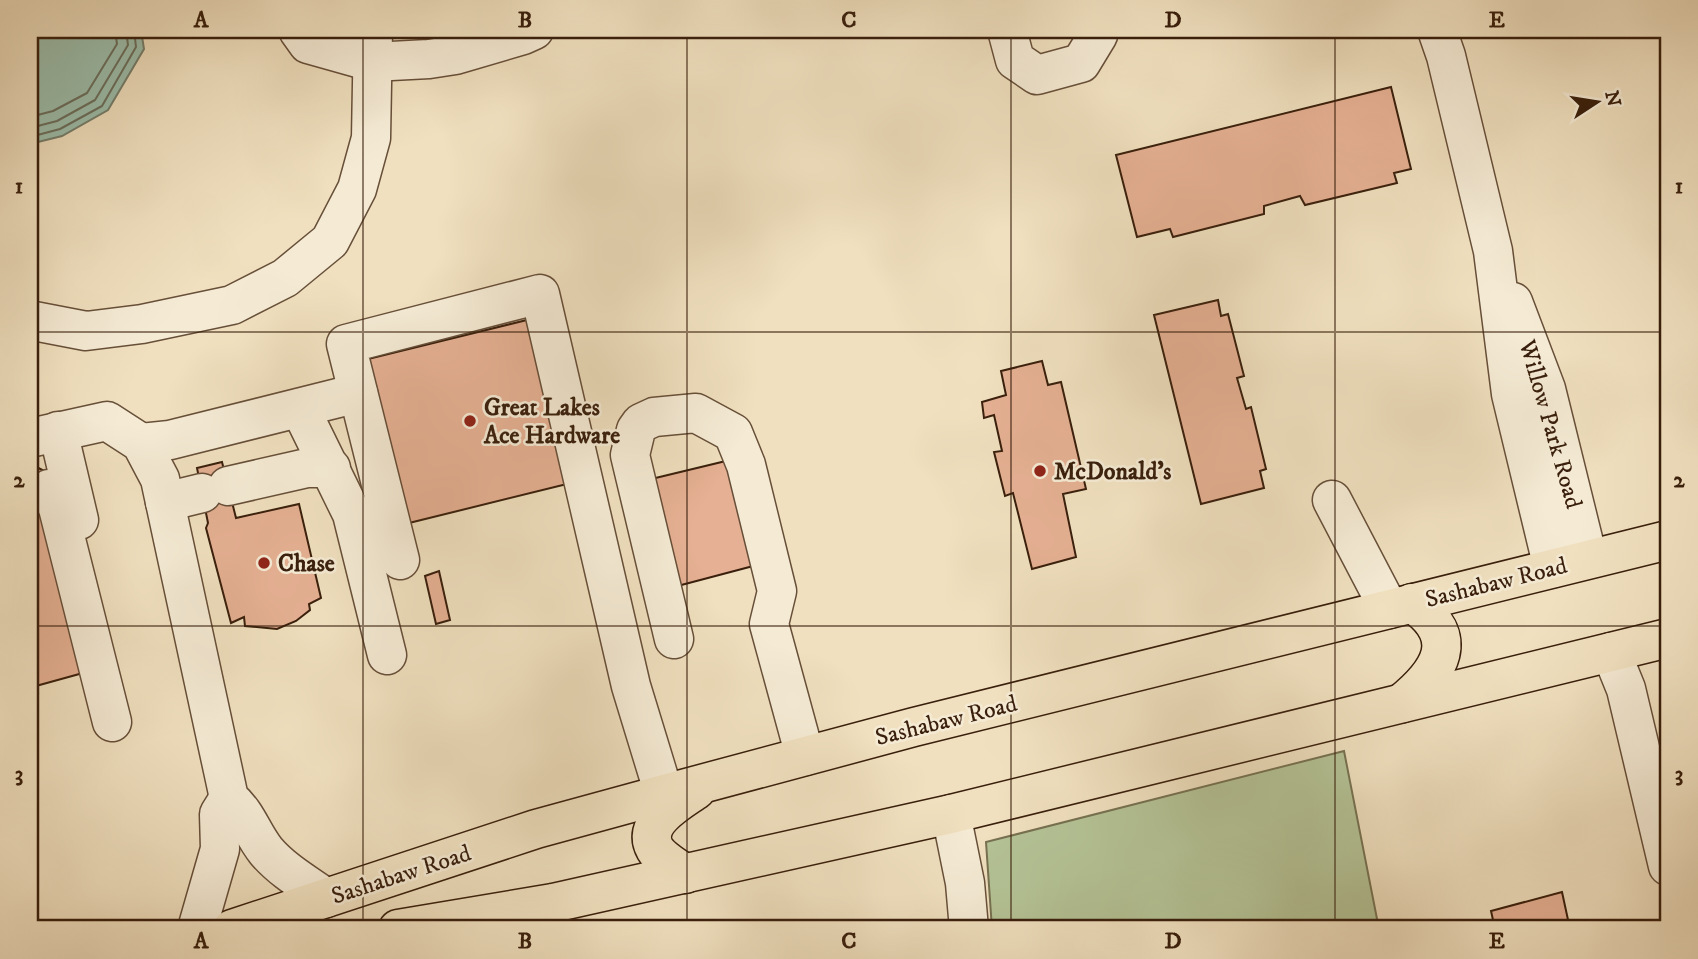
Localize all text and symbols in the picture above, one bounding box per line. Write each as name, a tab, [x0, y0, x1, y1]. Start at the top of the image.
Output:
text: A	[193, 6, 210, 35]
text: B	[518, 6, 532, 35]
text: C	[841, 6, 857, 35]
text: D	[1164, 6, 1182, 35]
text: E	[1489, 6, 1505, 35]
north arrow	[1562, 66, 1632, 136]
text: N	[1599, 89, 1625, 109]
text: 1	[15, 172, 23, 201]
text: 1	[1675, 172, 1683, 201]
street label: Willow Park Road	[1511, 335, 1588, 512]
place label: Great Lakes Ace Hardware	[483, 393, 620, 451]
marker: Great Lakes Ace Hardware	[462, 413, 478, 429]
place label: McDonald's	[1054, 457, 1171, 487]
marker: McDonald's	[1032, 463, 1048, 479]
text: 2	[13, 466, 25, 495]
text: 2	[1673, 466, 1685, 495]
place label: Chase	[278, 549, 335, 579]
street label: Sashabaw Road	[1422, 551, 1570, 615]
marker: Chase	[256, 555, 272, 571]
street label: Sashabaw Road	[872, 689, 1020, 753]
text: 3	[15, 760, 23, 789]
text: 3	[1675, 760, 1683, 789]
street label: Sashabaw Road	[328, 838, 475, 912]
text: A	[193, 927, 210, 956]
text: B	[518, 927, 532, 956]
text: C	[841, 927, 857, 956]
text: D	[1164, 927, 1182, 956]
text: E	[1489, 927, 1505, 956]

